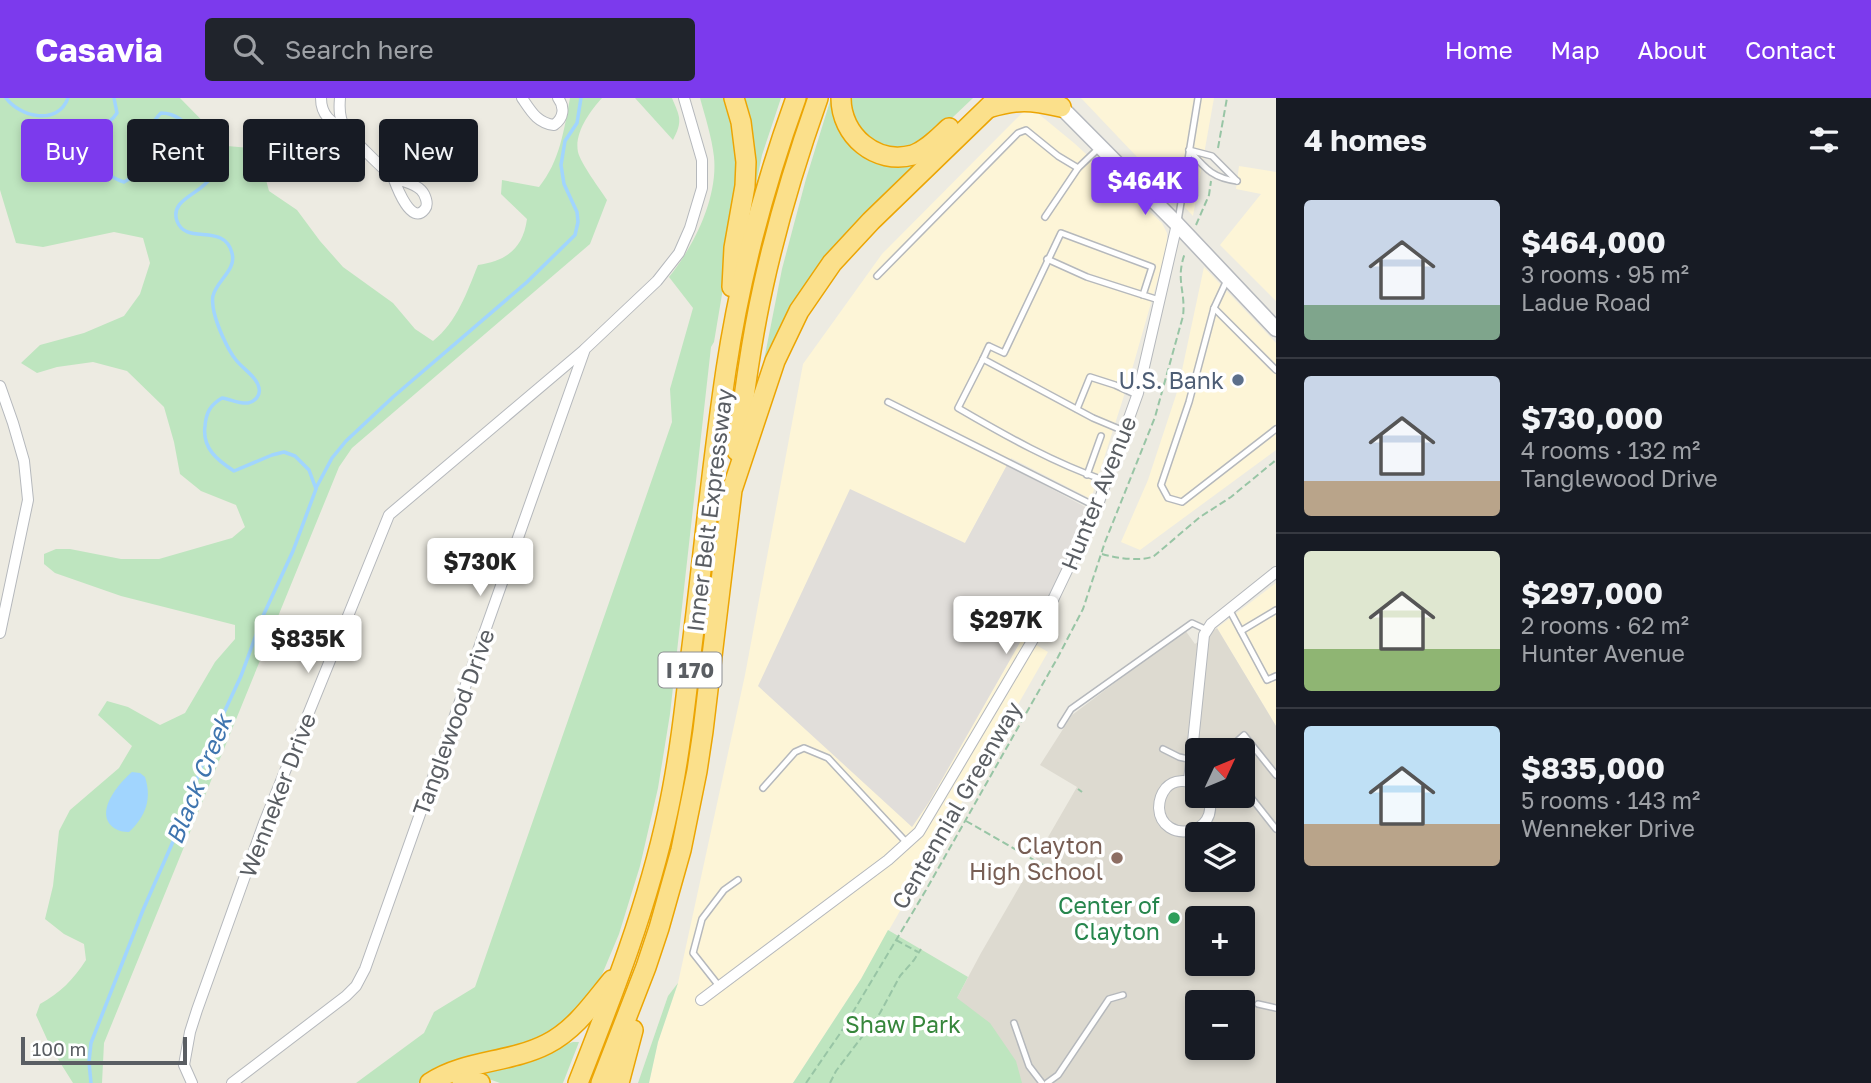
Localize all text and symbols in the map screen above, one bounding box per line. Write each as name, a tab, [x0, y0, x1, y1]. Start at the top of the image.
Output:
search box	[205, 18, 695, 81]
text: Casavia	[35, 30, 163, 69]
icon: search	[229, 30, 267, 68]
text: Search here	[285, 34, 434, 65]
text: Home	[1445, 35, 1513, 64]
text: Map	[1551, 35, 1600, 64]
text: About	[1638, 35, 1707, 64]
text: Contact	[1745, 35, 1836, 64]
chip: Buy	[21, 119, 113, 182]
chip: Rent	[127, 119, 229, 182]
chip: Filters	[243, 119, 365, 182]
chip: New	[379, 119, 478, 182]
icon: filters	[1805, 121, 1843, 159]
text: 4 homes	[1304, 122, 1427, 158]
pin: $464K	[1096, 158, 1194, 217]
text: $464K	[1107, 166, 1183, 194]
text: $464,000	[1521, 224, 1666, 260]
icon: home	[1360, 228, 1444, 312]
text: 3 rooms · 95 m²	[1521, 260, 1689, 288]
text: Ladue Road	[1521, 288, 1651, 316]
place label: U.S. Bank	[1119, 366, 1224, 394]
marker: U.S. Bank	[1230, 372, 1246, 388]
street label: Inner Belt Expressway	[680, 387, 738, 633]
text: $730,000	[1521, 400, 1663, 436]
icon: home	[1360, 404, 1444, 488]
street label: Hunter Avenue	[1054, 412, 1142, 574]
text: 4 rooms · 132 m²	[1521, 436, 1700, 464]
text: Tanglewood Drive	[1521, 464, 1718, 492]
pin: $730K	[431, 538, 529, 598]
text: $730K	[443, 547, 517, 575]
text: $297,000	[1521, 575, 1663, 611]
icon: home	[1360, 579, 1444, 663]
pin: $297K	[957, 596, 1055, 656]
text: $297K	[969, 605, 1043, 633]
text: 2 rooms · 62 m²	[1521, 611, 1689, 639]
pin: $835K	[259, 616, 357, 675]
text: $835K	[271, 624, 345, 652]
street label: Tanglewood Drive	[406, 625, 500, 819]
text: Hunter Avenue	[1521, 639, 1685, 667]
road number: I 170	[658, 652, 722, 688]
street label: Centennial Greenway	[885, 696, 1027, 914]
water label: Black Creek	[159, 708, 238, 848]
street label: Wenneker Drive	[233, 709, 321, 881]
north arrow	[1185, 738, 1255, 808]
map controls	[1185, 738, 1255, 1060]
text: $835,000	[1521, 750, 1665, 786]
icon: home	[1360, 754, 1444, 838]
text: 5 rooms · 143 m²	[1521, 786, 1700, 814]
text: Wenneker Drive	[1521, 814, 1695, 842]
button: layers	[1185, 822, 1255, 892]
place label: Clayton High School	[969, 831, 1103, 885]
marker: Clayton High School	[1109, 850, 1125, 866]
place label: Center of Clayton	[1058, 891, 1160, 945]
button: +	[1185, 906, 1255, 976]
marker: Center of Clayton	[1166, 910, 1182, 926]
button: −	[1185, 990, 1255, 1060]
park label: Shaw Park	[845, 1010, 961, 1038]
scale bar	[21, 1034, 187, 1066]
text: 100 m	[32, 1037, 86, 1060]

